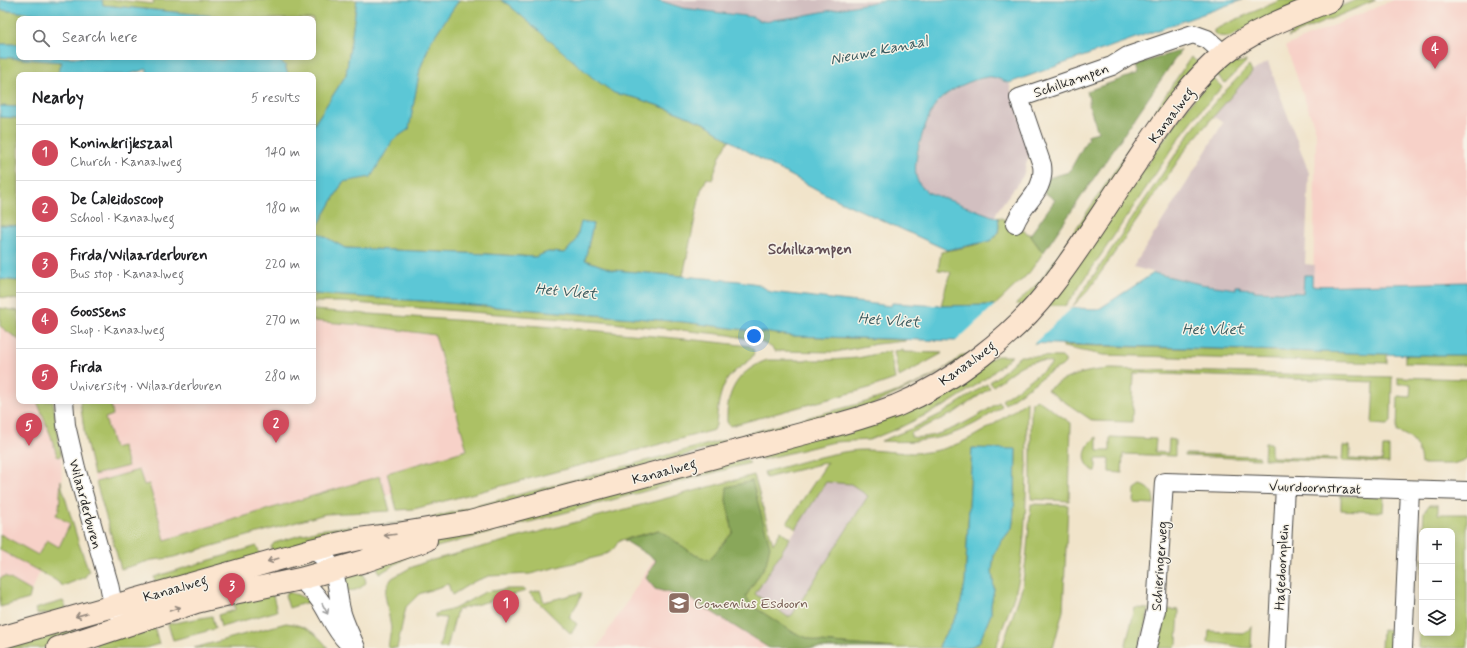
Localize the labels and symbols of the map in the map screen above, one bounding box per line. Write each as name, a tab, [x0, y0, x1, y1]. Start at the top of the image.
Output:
water label: Nieuwe Kanaal	[829, 31, 931, 70]
pin: 4	[1422, 36, 1448, 69]
street label: Schilkampen	[1031, 60, 1111, 102]
street label: Kanaalweg	[1145, 84, 1200, 148]
district label: Schilkampen	[768, 240, 852, 260]
water label: Het Vliet	[534, 279, 599, 305]
water label: Het Vliet	[857, 309, 922, 333]
water label: Het Vliet	[1182, 320, 1245, 340]
your location	[744, 326, 764, 346]
street label: Kanaalweg	[936, 337, 1001, 392]
pin: 2	[263, 410, 289, 443]
pin: 5	[16, 413, 42, 446]
street label: Kanaalweg	[630, 455, 699, 491]
street label: Wilaarderburen	[64, 457, 106, 551]
street label: Vuurdoornstraat	[1269, 477, 1361, 499]
street label: Schieringerweg	[1148, 521, 1173, 612]
street label: Hagedoornplein	[1271, 523, 1295, 611]
one-way arrow	[384, 531, 397, 539]
one-way arrow	[267, 557, 280, 564]
street label: Kanaalweg	[141, 571, 210, 609]
pin: 3	[219, 573, 245, 606]
pin: 1	[493, 590, 519, 623]
school or university icon: Comenius Esdoorn	[666, 590, 692, 616]
place label: Comenius Esdoorn	[694, 595, 808, 613]
one-way arrow	[321, 603, 329, 615]
one-way arrow	[168, 605, 180, 613]
one-way arrow	[75, 612, 88, 619]

